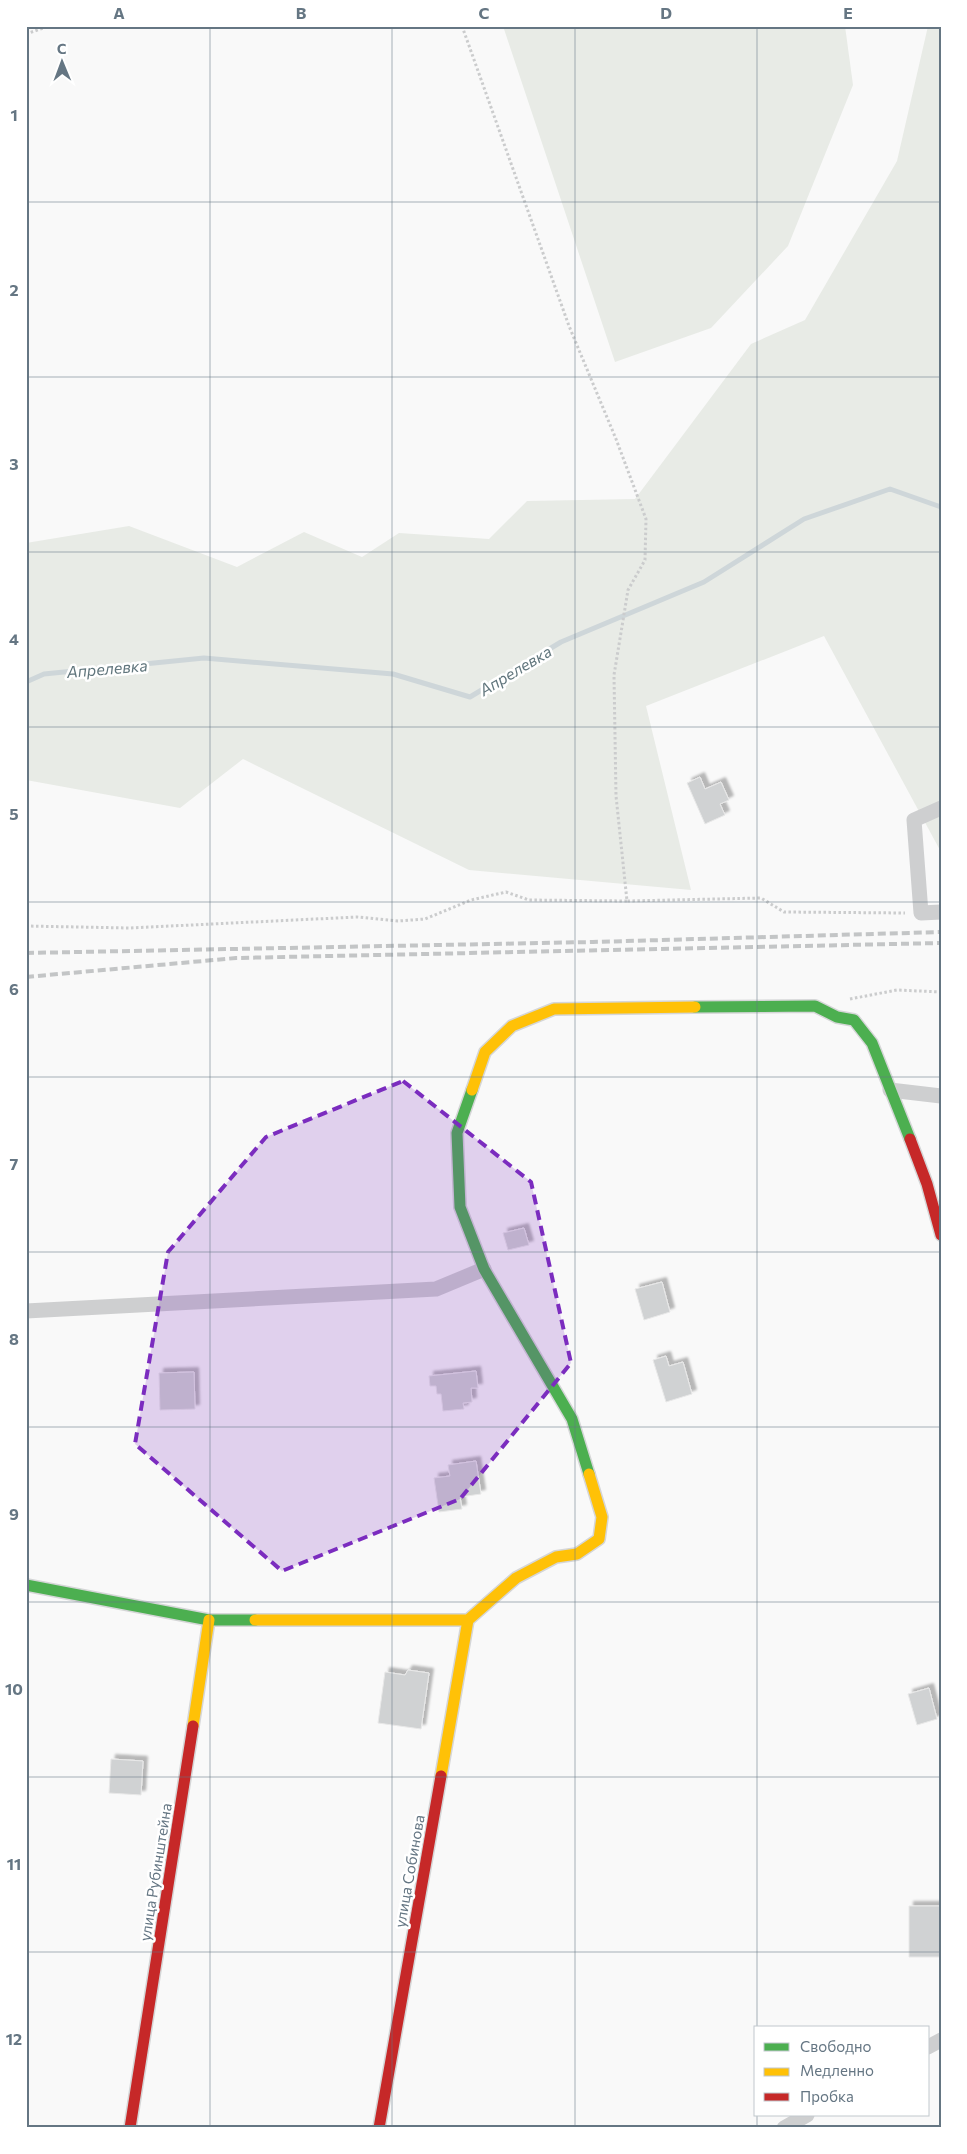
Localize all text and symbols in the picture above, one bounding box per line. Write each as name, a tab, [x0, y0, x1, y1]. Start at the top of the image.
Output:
text: A	[113, 3, 125, 22]
text: B	[296, 3, 307, 22]
text: C	[479, 3, 490, 22]
text: D	[660, 3, 672, 22]
text: E	[843, 3, 853, 22]
north arrow	[38, 38, 88, 88]
text: С	[57, 40, 67, 57]
text: 1	[10, 105, 18, 124]
text: 2	[9, 280, 19, 299]
text: 3	[9, 454, 19, 473]
text: 4	[9, 629, 19, 648]
water label: Апрелевка	[475, 641, 555, 700]
water label: Апрелевка	[65, 655, 148, 681]
text: 5	[9, 804, 19, 823]
text: 6	[9, 979, 19, 998]
text: 7	[10, 1154, 19, 1173]
text: 8	[9, 1329, 19, 1348]
text: 9	[9, 1504, 19, 1523]
text: 10	[5, 1679, 23, 1698]
street label: улица Рубинштейна	[135, 1802, 175, 1942]
street label: улица Собинова	[390, 1813, 428, 1929]
text: 11	[7, 1854, 21, 1873]
legend	[754, 2026, 930, 2116]
text: 12	[6, 2029, 22, 2048]
text: Свободно	[800, 2037, 871, 2055]
text: Медленно	[800, 2061, 874, 2079]
text: Пробка	[800, 2087, 854, 2105]

